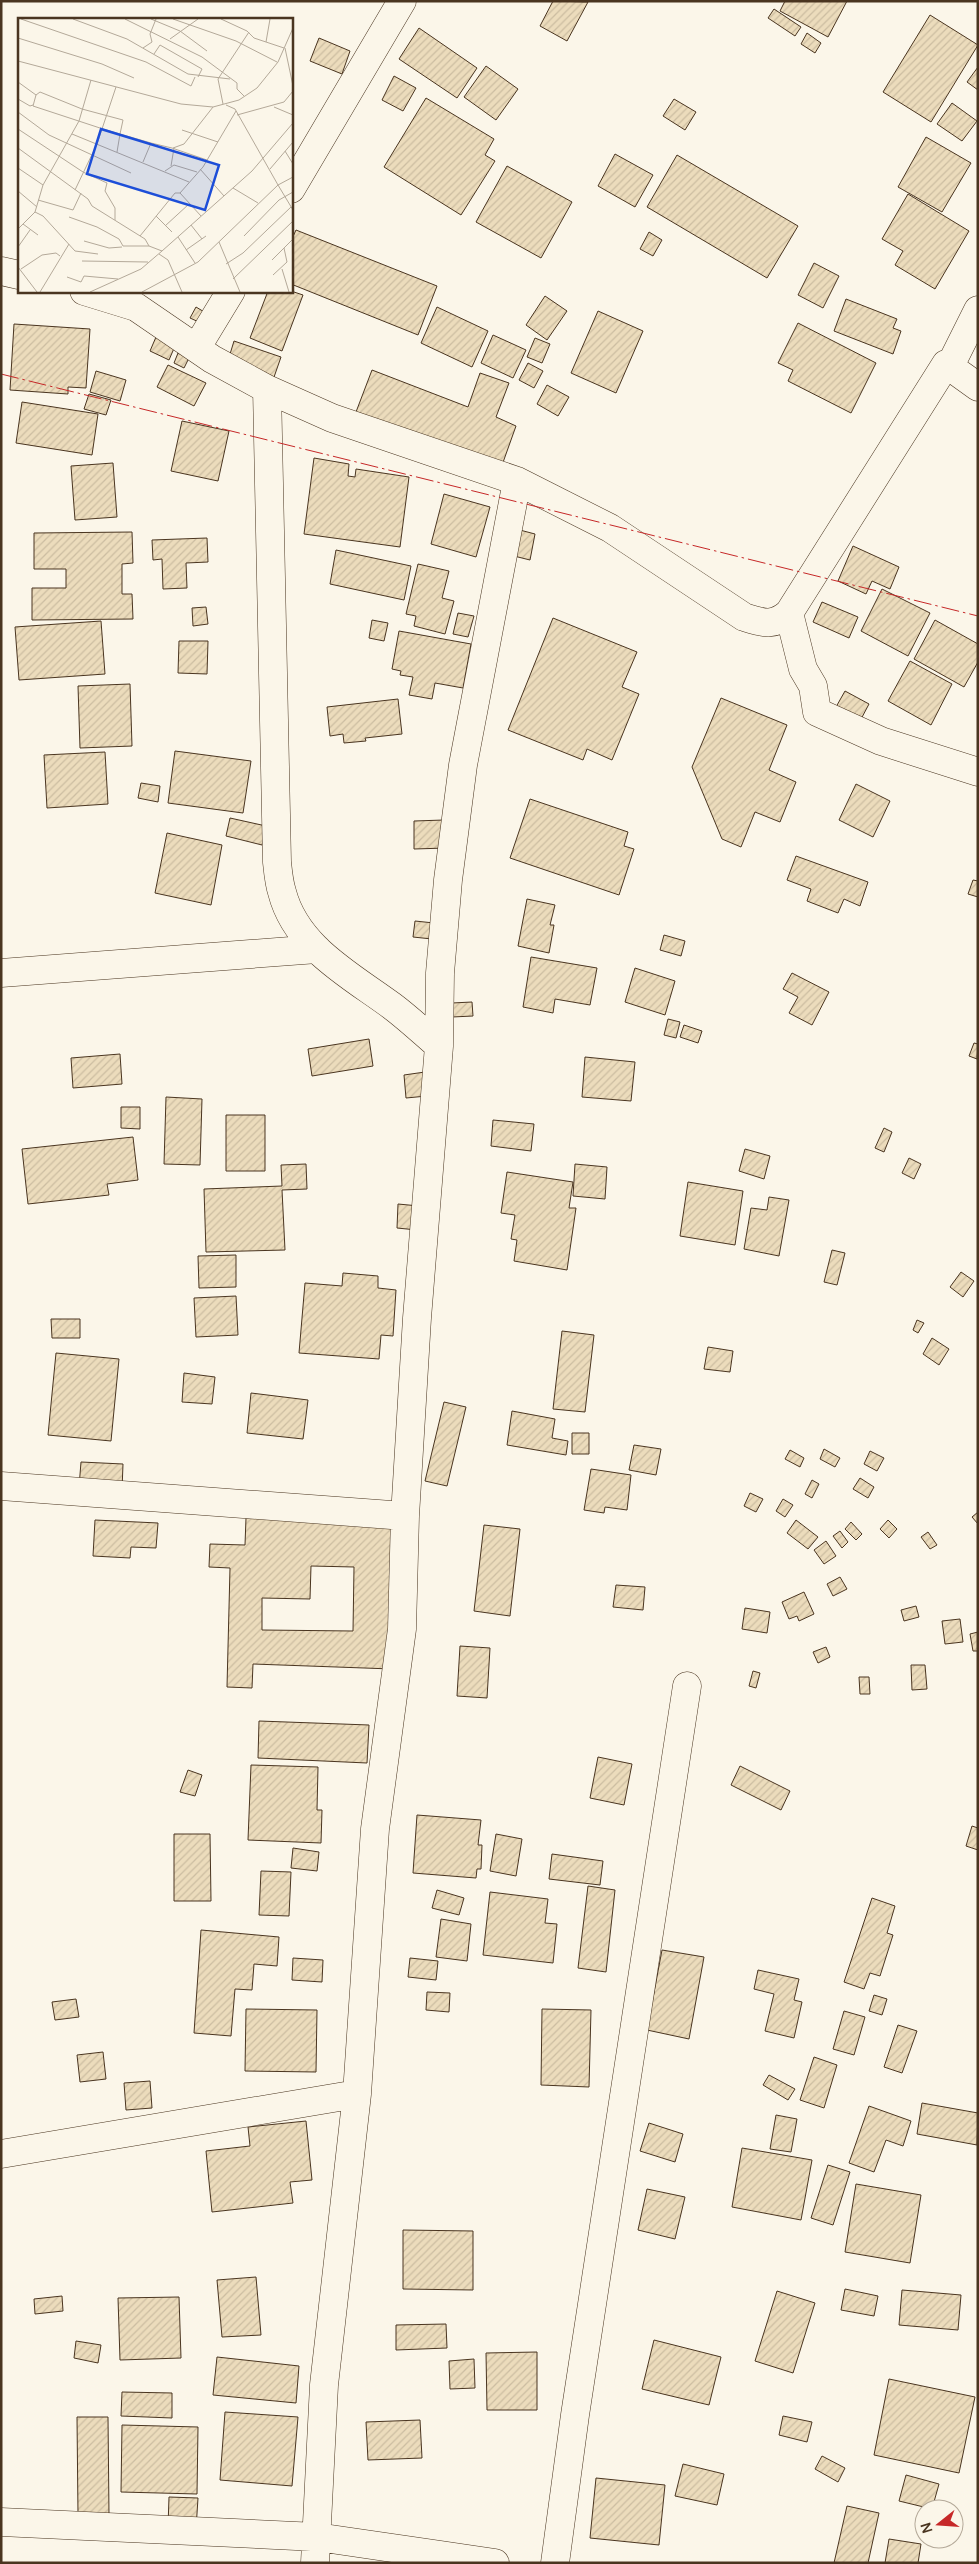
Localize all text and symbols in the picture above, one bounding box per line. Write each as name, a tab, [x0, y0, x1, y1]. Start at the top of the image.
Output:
inset map	[18, 18, 292, 292]
north arrow	[914, 2499, 964, 2549]
text: N	[916, 2520, 937, 2536]

